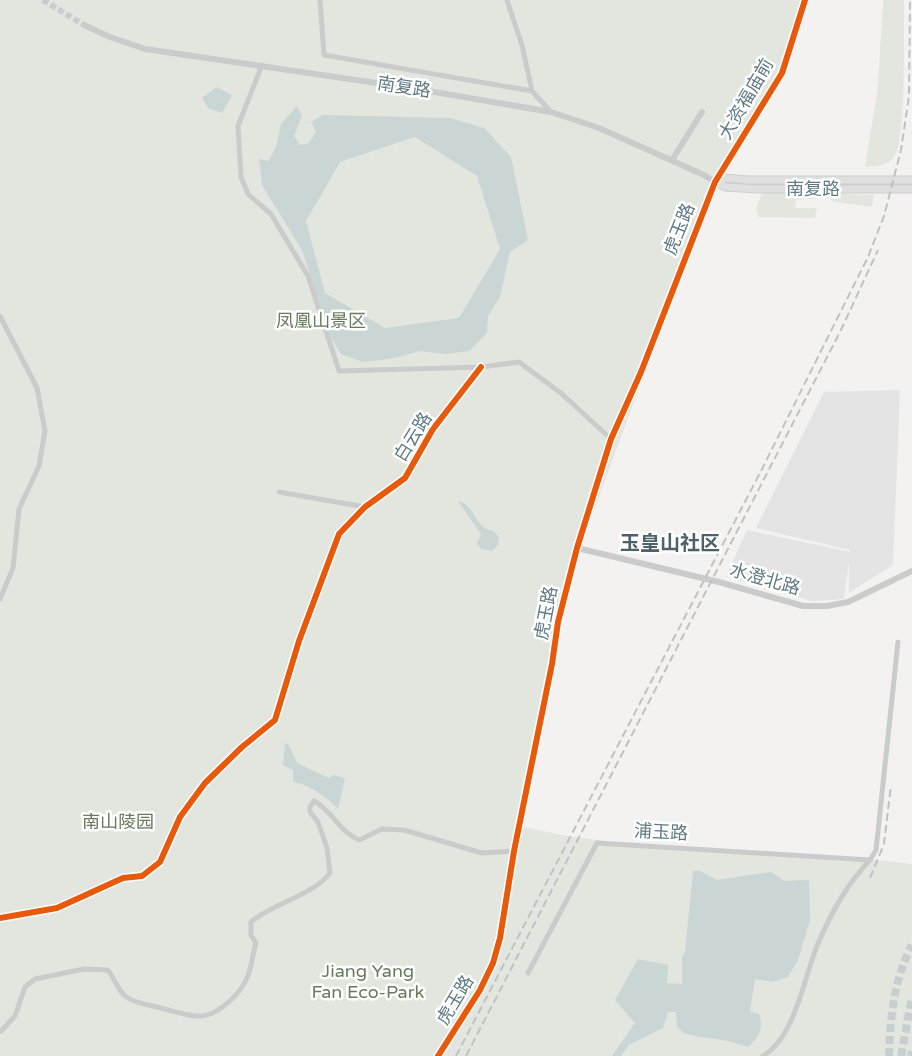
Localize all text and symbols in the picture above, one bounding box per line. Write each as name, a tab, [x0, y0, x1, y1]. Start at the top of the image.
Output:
street label: 大资福庙前	[714, 55, 778, 143]
street label: 南复路	[376, 72, 432, 102]
street label: 南复路	[786, 178, 840, 200]
street label: 虎玉路	[659, 200, 699, 258]
park label: 凤凰山景区	[276, 310, 366, 332]
street label: 白云路	[389, 408, 437, 466]
district label: 玉皇山社区	[620, 532, 720, 556]
street label: 水澄北路	[727, 559, 803, 599]
street label: 虎玉路	[530, 584, 562, 642]
park label: 南山陵园	[82, 811, 154, 833]
street label: 浦玉路	[633, 820, 689, 844]
park label: Jiang Yang Fan Eco-Park	[312, 960, 425, 1003]
street label: 虎玉路	[432, 971, 478, 1029]

